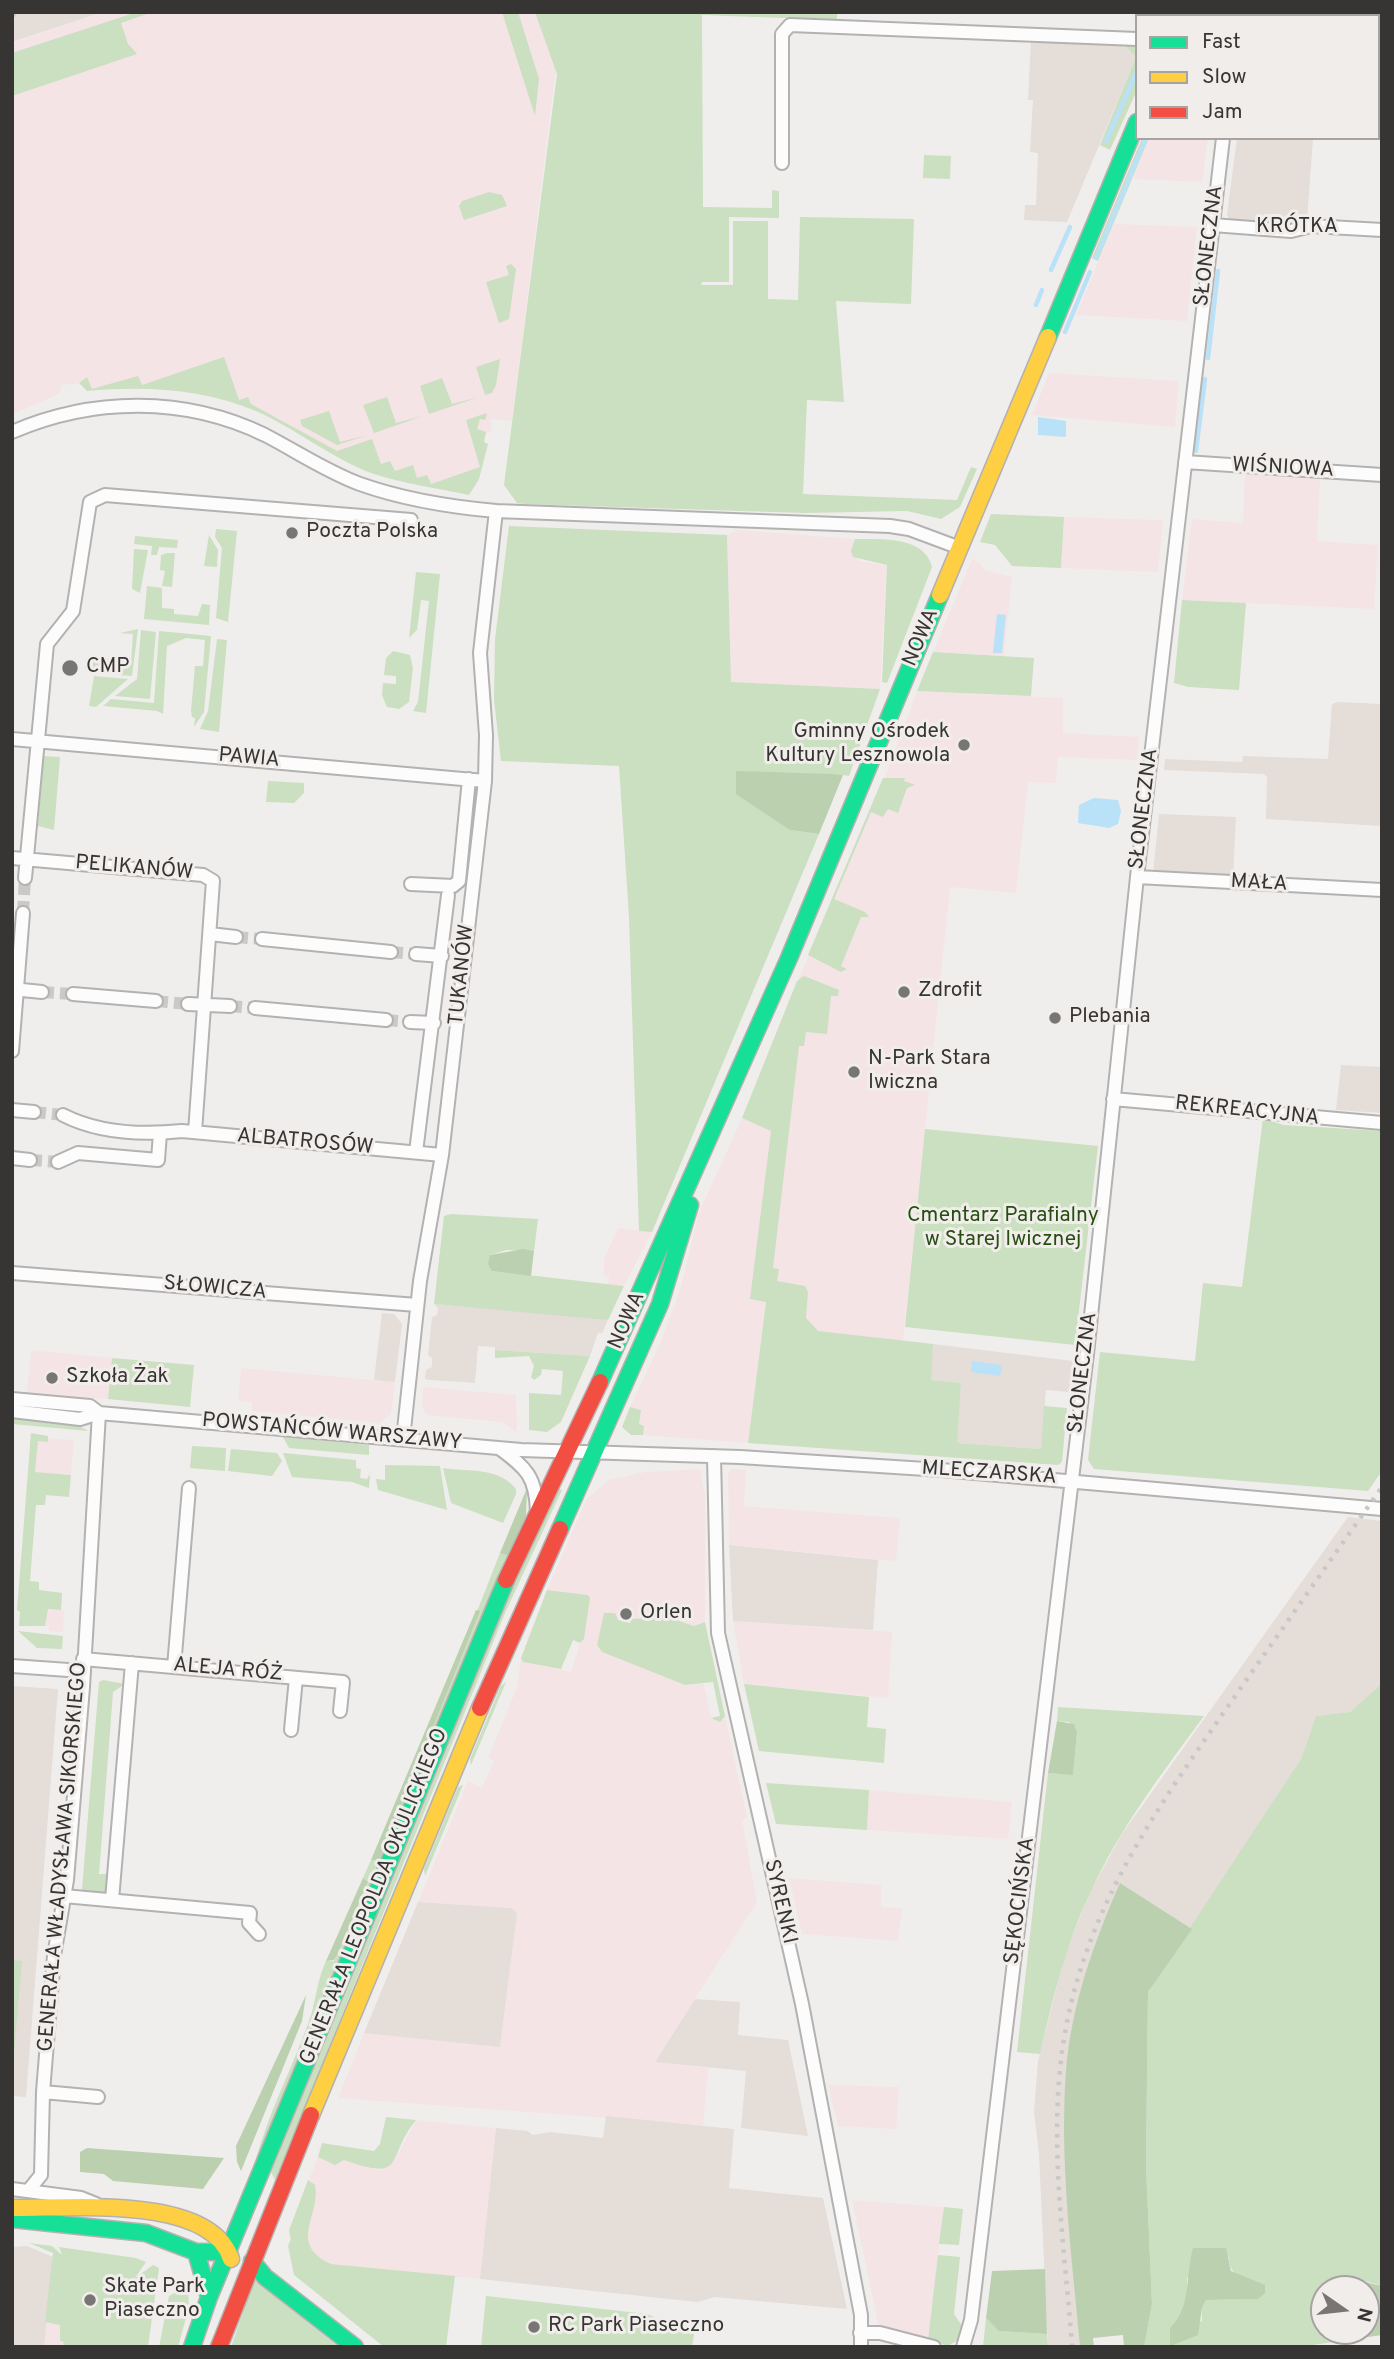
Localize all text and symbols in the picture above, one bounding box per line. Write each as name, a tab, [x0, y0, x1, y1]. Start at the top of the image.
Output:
legend	[1135, 14, 1380, 140]
text: Fast	[1202, 29, 1241, 56]
text: Slow	[1202, 64, 1247, 91]
text: Jam	[1202, 99, 1243, 126]
street label: SŁONECZNA	[1190, 184, 1230, 308]
street label: KRÓTKA	[1256, 215, 1338, 241]
street label: WIŚNIOWA	[1231, 454, 1335, 484]
place label: Poczta Polska	[306, 520, 438, 546]
marker: Poczta Polska	[284, 525, 300, 541]
street label: NOWA	[899, 605, 945, 671]
place label: CMP	[86, 655, 129, 681]
marker: CMP	[60, 658, 80, 678]
place label: Gminny Ośrodek Kultury Lesznowola	[765, 720, 950, 770]
marker: Gminny Ośrodek Kultury Lesznowola	[956, 737, 972, 753]
street label: PAWIA	[217, 744, 281, 774]
street label: SŁONECZNA	[1125, 747, 1165, 871]
street label: PELIKANÓW	[74, 851, 194, 887]
street label: MAŁA	[1230, 870, 1288, 898]
street label: TUKANÓW	[445, 923, 481, 1027]
place label: Zdrofit	[918, 979, 982, 1005]
marker: Zdrofit	[896, 984, 912, 1000]
place label: Plebania	[1069, 1005, 1151, 1031]
marker: Plebania	[1047, 1010, 1063, 1026]
place label: N-Park Stara Iwiczna	[868, 1047, 990, 1097]
marker: N-Park Stara Iwiczna	[846, 1064, 862, 1080]
street label: REKREACYJNA	[1174, 1092, 1320, 1132]
street label: ALBATROSÓW	[236, 1124, 374, 1162]
park label: Cmentarz Parafialny w Starej Iwicznej	[907, 1204, 1099, 1254]
street label: SŁOWICZA	[162, 1272, 268, 1306]
street label: NOWA	[604, 1288, 652, 1354]
street label: SŁONECZNA	[1064, 1311, 1104, 1435]
place label: Szkoła Żak	[66, 1365, 169, 1391]
marker: Szkoła Żak	[44, 1370, 60, 1386]
street label: POWSTAŃCÓW WARSZAWY	[201, 1409, 463, 1457]
street label: MLECZARSKA	[921, 1457, 1057, 1491]
place label: Orlen	[640, 1601, 692, 1627]
marker: Orlen	[618, 1606, 634, 1622]
street label: ALEJA RÓŻ	[172, 1654, 284, 1688]
street label: GENERAŁA WŁADYSŁAWA SIKORSKIEGO	[34, 1661, 94, 2053]
street label: GENERAŁA LEOPOLDA OKULICKIEGO	[296, 1725, 454, 2069]
street label: SĘKOCIŃSKA	[1001, 1836, 1041, 1966]
street label: SYRENKI	[757, 1857, 801, 1947]
place label: Skate Park Piaseczno	[104, 2275, 205, 2325]
north arrow	[1310, 2275, 1380, 2345]
marker: Skate Park Piaseczno	[82, 2292, 98, 2308]
text: N	[1350, 2305, 1377, 2324]
place label: RC Park Piaseczno	[548, 2314, 724, 2340]
marker: RC Park Piaseczno	[526, 2319, 542, 2335]

